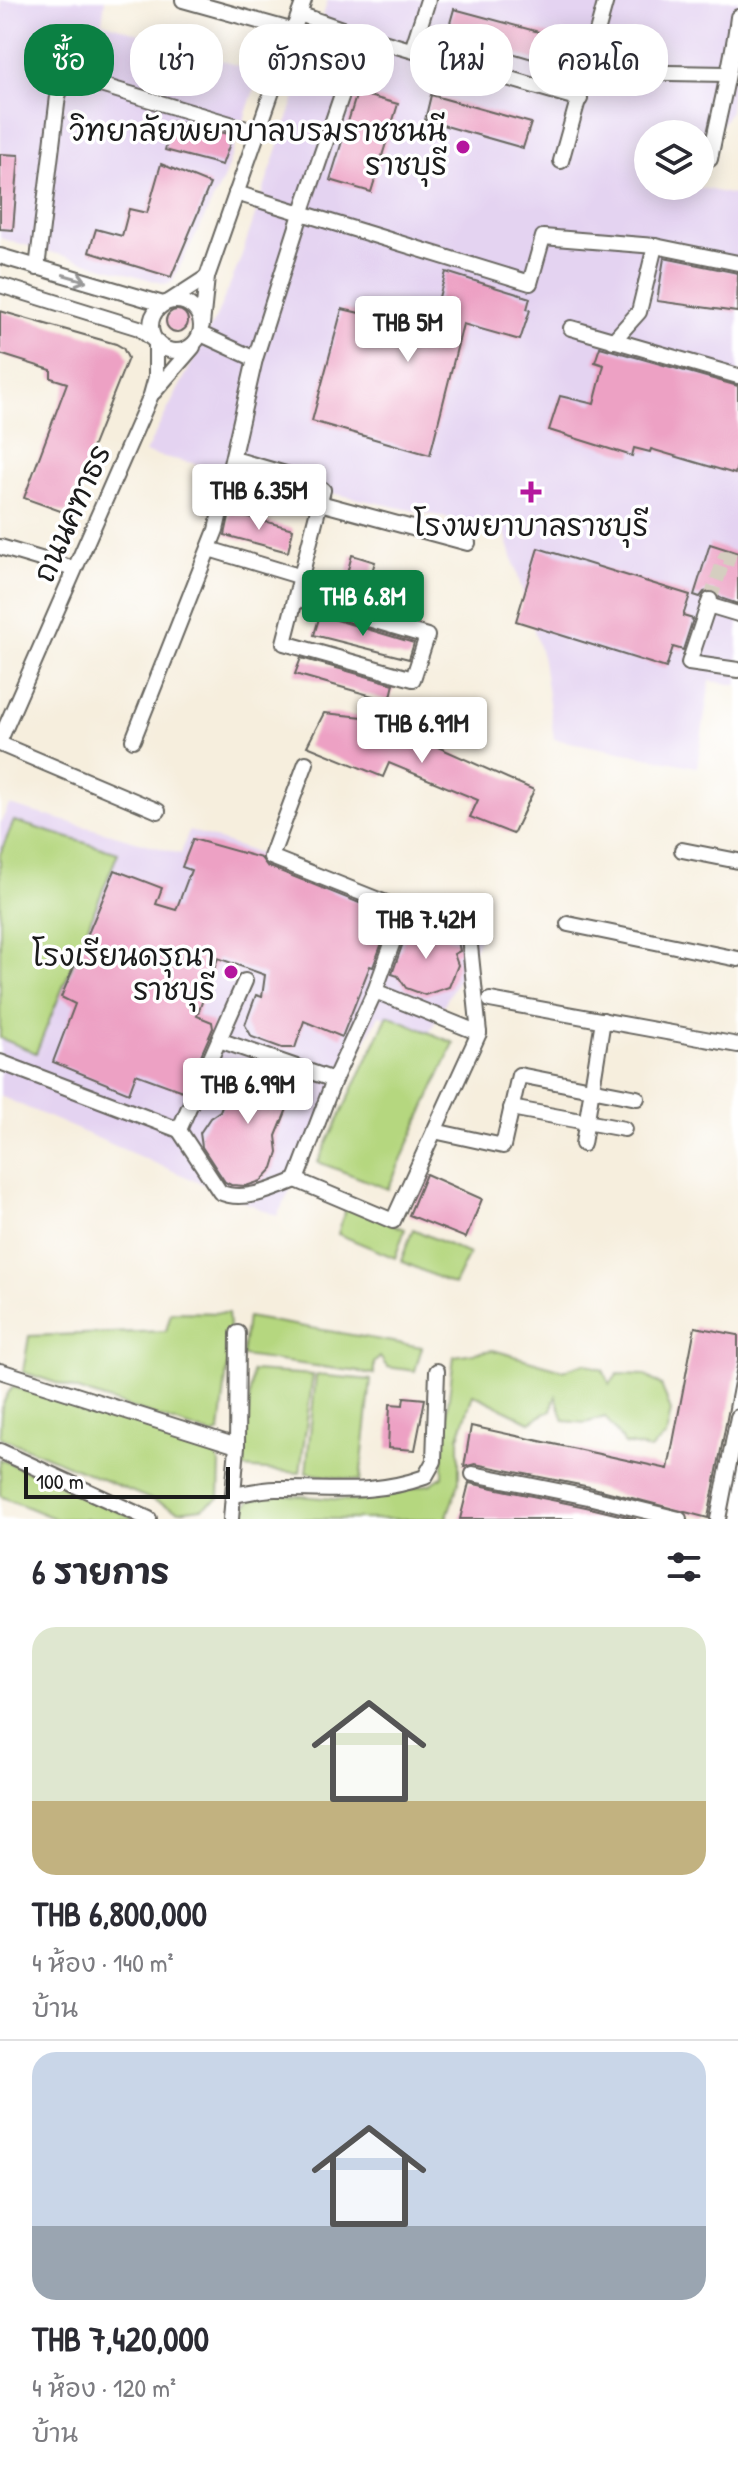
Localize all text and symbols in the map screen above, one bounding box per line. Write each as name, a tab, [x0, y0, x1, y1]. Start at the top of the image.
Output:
chip: ซื้อ	[24, 24, 114, 96]
chip: เช่า	[130, 24, 223, 96]
chip: ตัวกรอง	[239, 24, 394, 96]
chip: ใหม่	[410, 24, 513, 96]
chip: คอนโด	[529, 24, 668, 96]
place label: วิทยาลัยพยาบาลบรมราชชนนี ราชบุรี	[70, 110, 447, 187]
map controls	[634, 120, 714, 200]
button: layers	[634, 120, 714, 200]
marker: วิทยาลัยพยาบาลบรมราชชนนี ราชบุรี	[454, 138, 472, 156]
one-way arrow	[61, 272, 87, 287]
pin: THB 5M	[343, 296, 473, 364]
text: THB 5M	[373, 304, 443, 339]
street label: ถนนคฑาธร	[23, 438, 119, 588]
pin: THB 6.35M	[167, 464, 351, 532]
text: THB 6.35M	[210, 472, 308, 507]
marker: โรงพยาบาลราชบุรี	[520, 481, 542, 503]
place label: โรงพยาบาลราชบุรี	[414, 505, 649, 548]
pin: THB 6.8M	[280, 570, 446, 638]
text: THB 6.8M	[320, 578, 406, 613]
pin: THB 6.91M	[330, 697, 514, 765]
text: THB 6.91M	[375, 705, 469, 740]
pin: THB 7.42M	[334, 893, 518, 961]
text: THB 7.42M	[376, 901, 476, 936]
place label: โรงเรียนดรุณา ราชบุรี	[32, 935, 215, 1012]
marker: โรงเรียนดรุณา ราชบุรี	[222, 963, 240, 981]
pin: THB 6.99M	[156, 1058, 340, 1126]
text: THB 6.99M	[201, 1066, 295, 1101]
scale bar	[24, 1463, 230, 1499]
text: 100 m	[36, 1466, 84, 1496]
icon: filters	[662, 1545, 706, 1589]
text: 6 รายการ	[32, 1549, 170, 1595]
icon: home	[297, 1679, 441, 1823]
text: THB 6,800,000	[32, 1891, 207, 1937]
text: 4 ห้อง · 140 m²	[32, 1945, 173, 1980]
text: บ้าน	[32, 1990, 78, 2025]
icon: home	[297, 2104, 441, 2248]
text: THB 7,420,000	[32, 2316, 209, 2362]
text: 4 ห้อง · 120 m²	[32, 2370, 176, 2405]
text: บ้าน	[32, 2415, 78, 2450]

